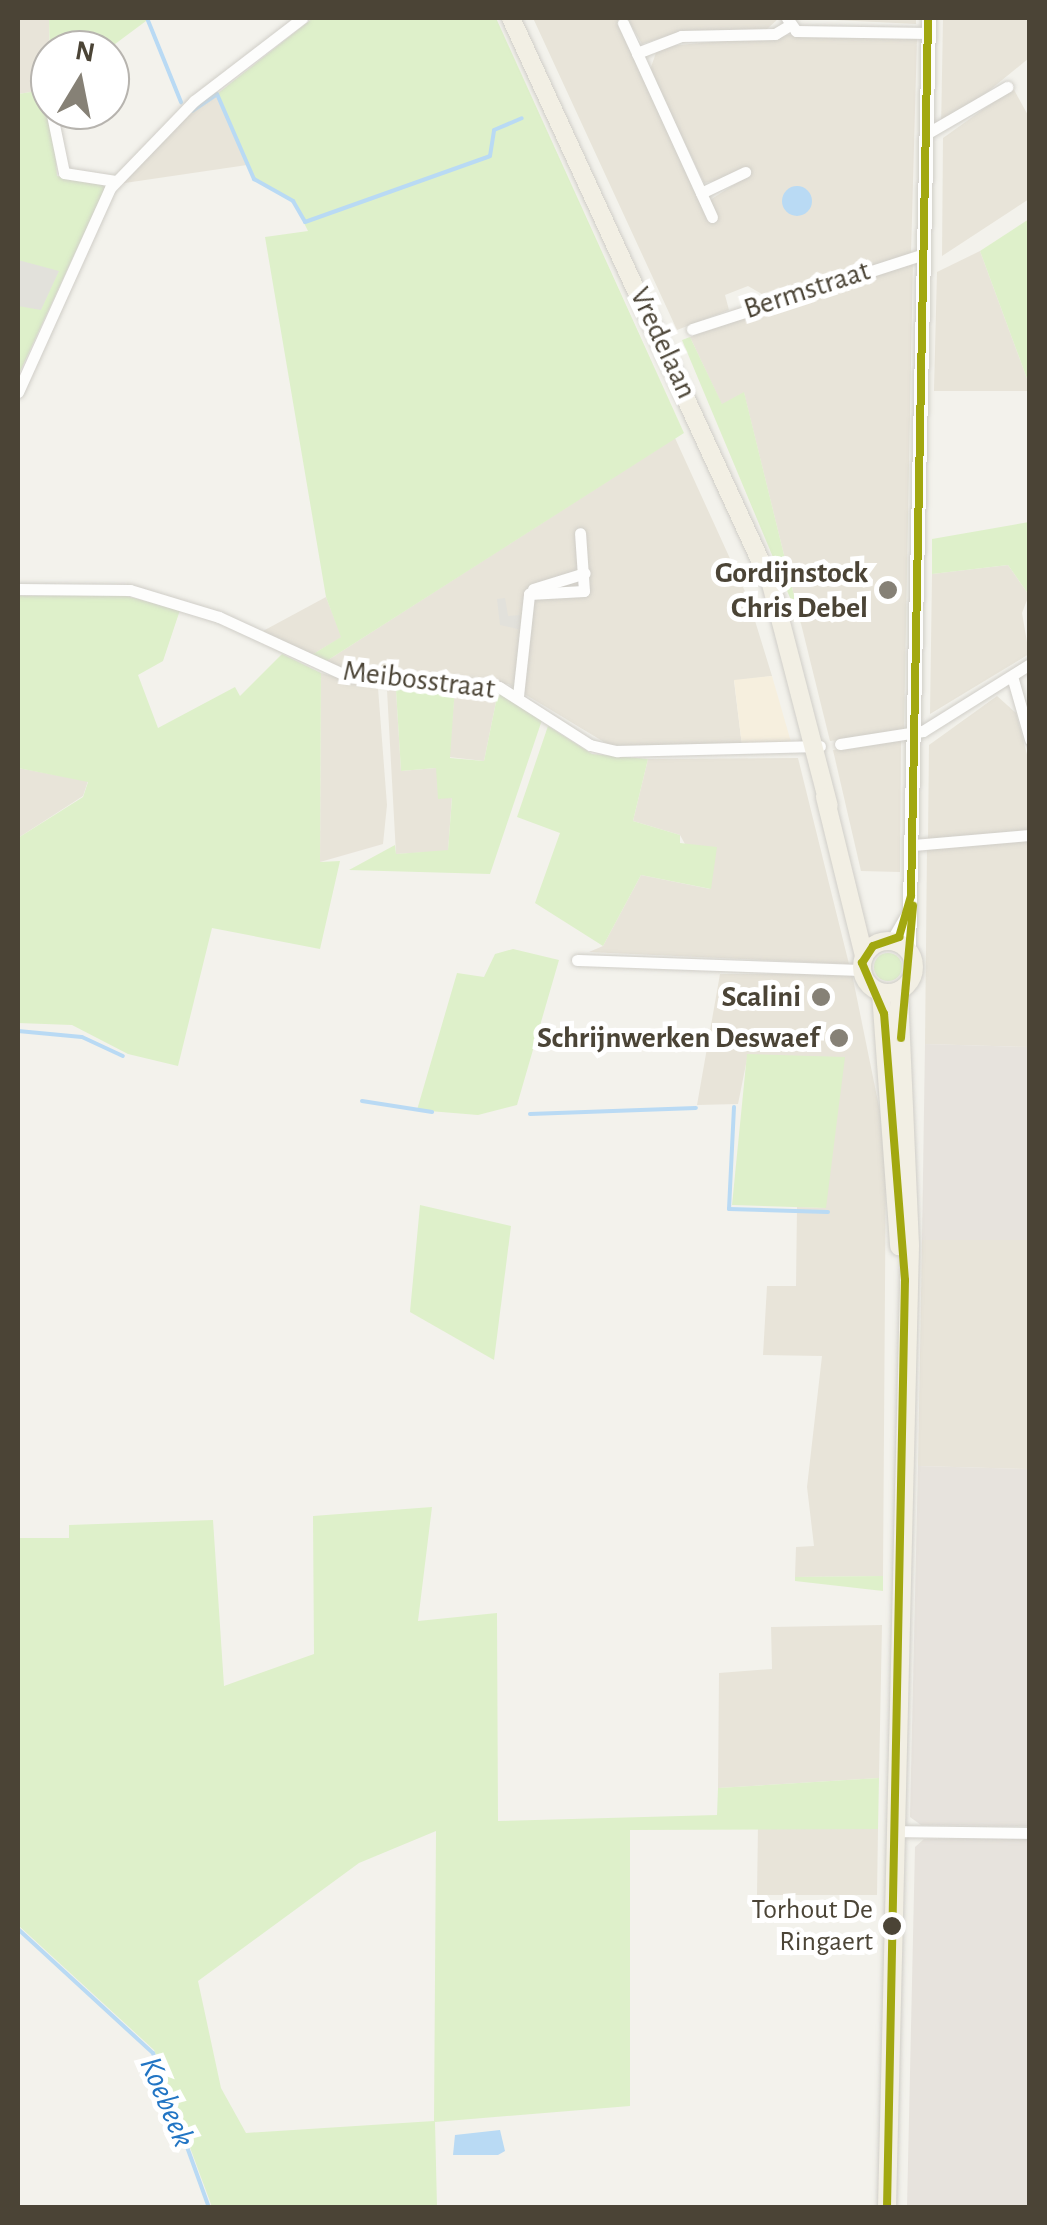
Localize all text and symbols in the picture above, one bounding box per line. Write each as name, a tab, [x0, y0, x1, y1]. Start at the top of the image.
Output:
north arrow	[30, 30, 130, 130]
text: N	[73, 37, 97, 68]
street label: Bermstraat	[739, 253, 875, 327]
street label: Vredelaan	[622, 282, 704, 404]
place label: Gordijnstock Chris Debel	[715, 555, 868, 626]
marker: Gordijnstock Chris Debel	[877, 579, 899, 601]
street label: Meibosstraat	[341, 653, 497, 707]
place label: Scalini	[721, 979, 801, 1015]
marker: Scalini	[810, 986, 832, 1008]
place label: Schrijnwerken Deswaef	[537, 1020, 819, 1056]
marker: Schrijnwerken Deswaef	[828, 1027, 850, 1049]
place label: Torhout De Ringaert	[751, 1893, 873, 1959]
marker: Torhout De Ringaert	[882, 1916, 902, 1936]
water label: Koebeek	[131, 2051, 203, 2153]

